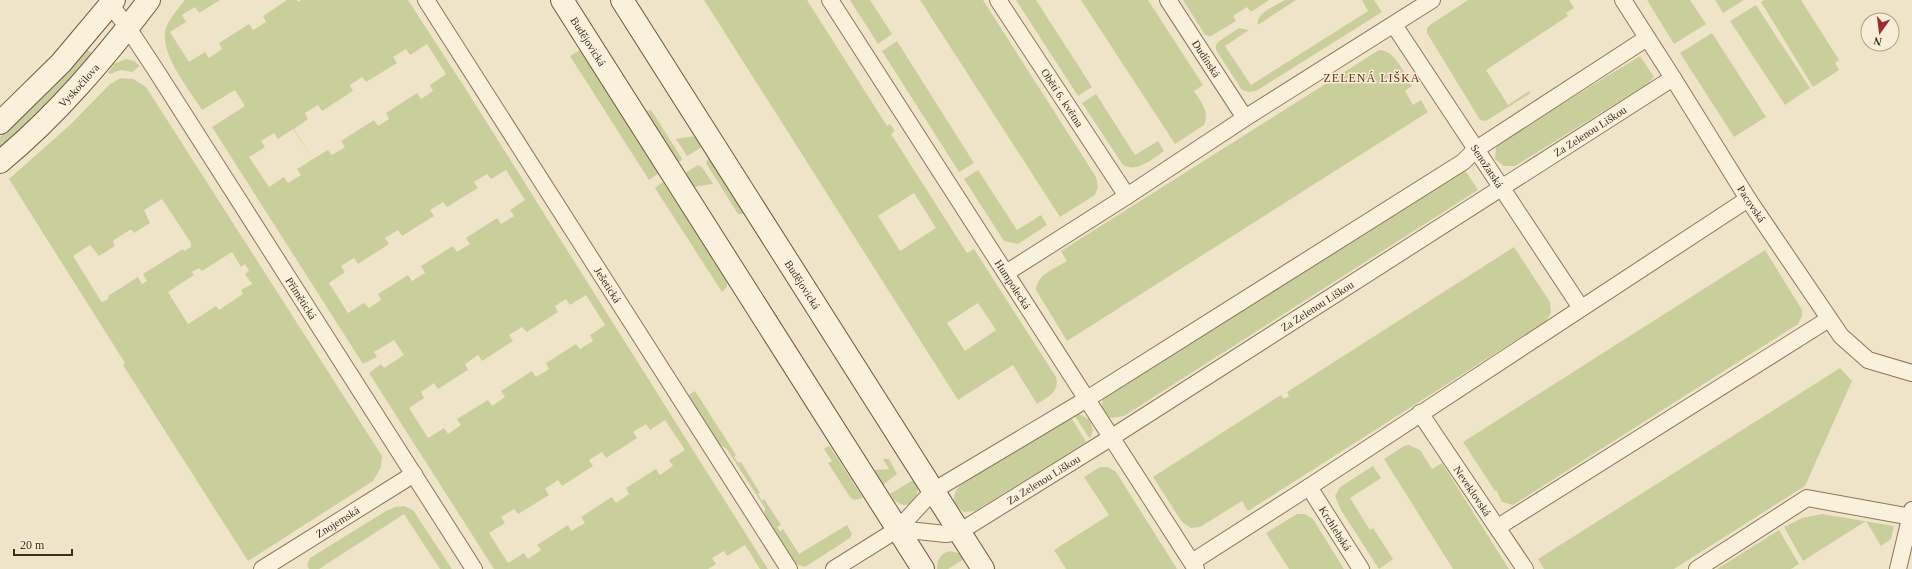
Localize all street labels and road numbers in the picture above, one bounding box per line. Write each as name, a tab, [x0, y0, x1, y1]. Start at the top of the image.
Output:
street label: Budějovická	[568, 15, 608, 68]
street label: Dudínská	[1190, 38, 1223, 80]
street label: Vyskočilova	[56, 61, 101, 110]
street label: Obětí 6. května	[1039, 66, 1086, 129]
street label: Za Zelenou Liškou	[1551, 103, 1629, 159]
street label: Senožatská	[1469, 142, 1506, 190]
street label: Pacovská	[1735, 183, 1768, 225]
street label: Humpolecká	[993, 257, 1033, 311]
street label: Budějovická	[783, 258, 823, 311]
street label: Ješetická	[592, 265, 624, 305]
street label: Přímětická	[283, 275, 319, 322]
street label: Za Zelenou Liškou	[1279, 278, 1356, 333]
street label: Za Zelenou Liškou	[1005, 452, 1083, 507]
street label: Neveklovská	[1451, 464, 1494, 518]
street label: Znojemská	[314, 504, 361, 540]
street label: Krchlebská	[1317, 504, 1354, 553]

